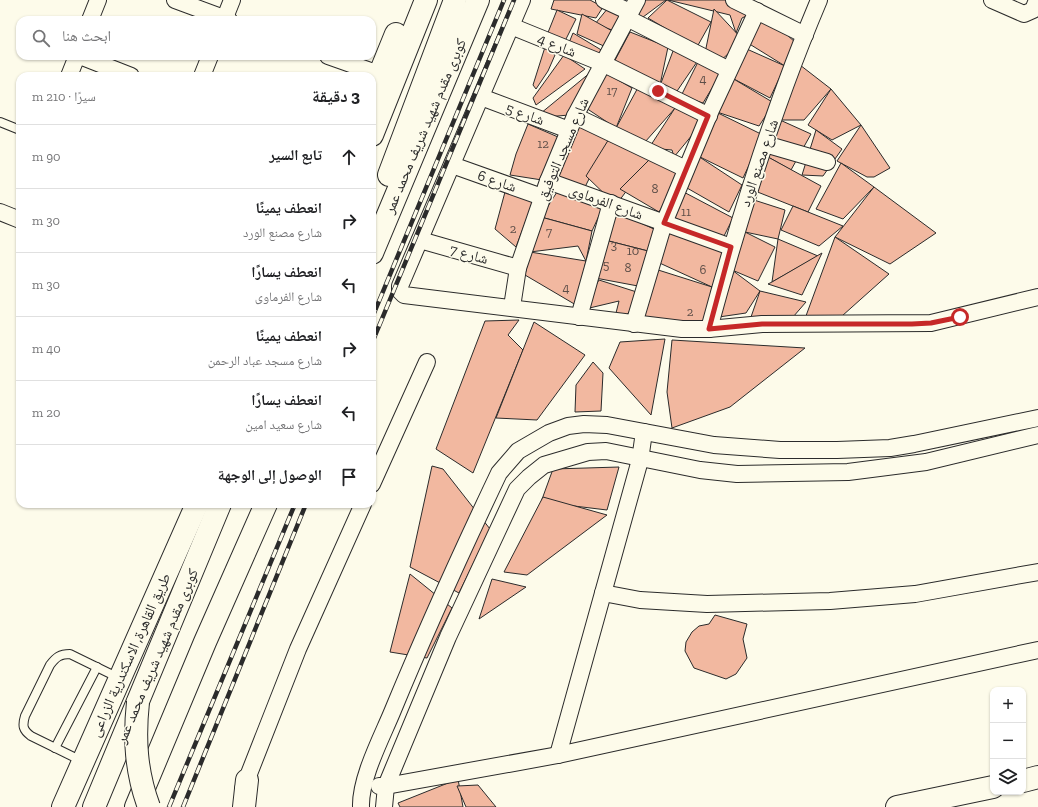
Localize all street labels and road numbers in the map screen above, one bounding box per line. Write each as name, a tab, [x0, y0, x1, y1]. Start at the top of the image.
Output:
street label: شارع 4	[535, 29, 579, 62]
street label: كوبرى مقدم شهيد شريف محمد عمر	[380, 36, 471, 217]
street label: شارع مسجد التوفيق	[533, 95, 594, 203]
street label: شارع 5	[503, 99, 547, 130]
street label: شارع مصنع الورد	[736, 117, 783, 209]
street label: شارع 6	[475, 166, 519, 197]
street label: شارع الفرماوى	[566, 180, 646, 225]
street label: شارع 7	[447, 240, 490, 269]
street label: كوبرى مقدم شهيد شريف محمد عمر	[112, 566, 203, 747]
street label: طريق القاهرة, الاسكندرية الزراعى	[86, 570, 175, 740]

